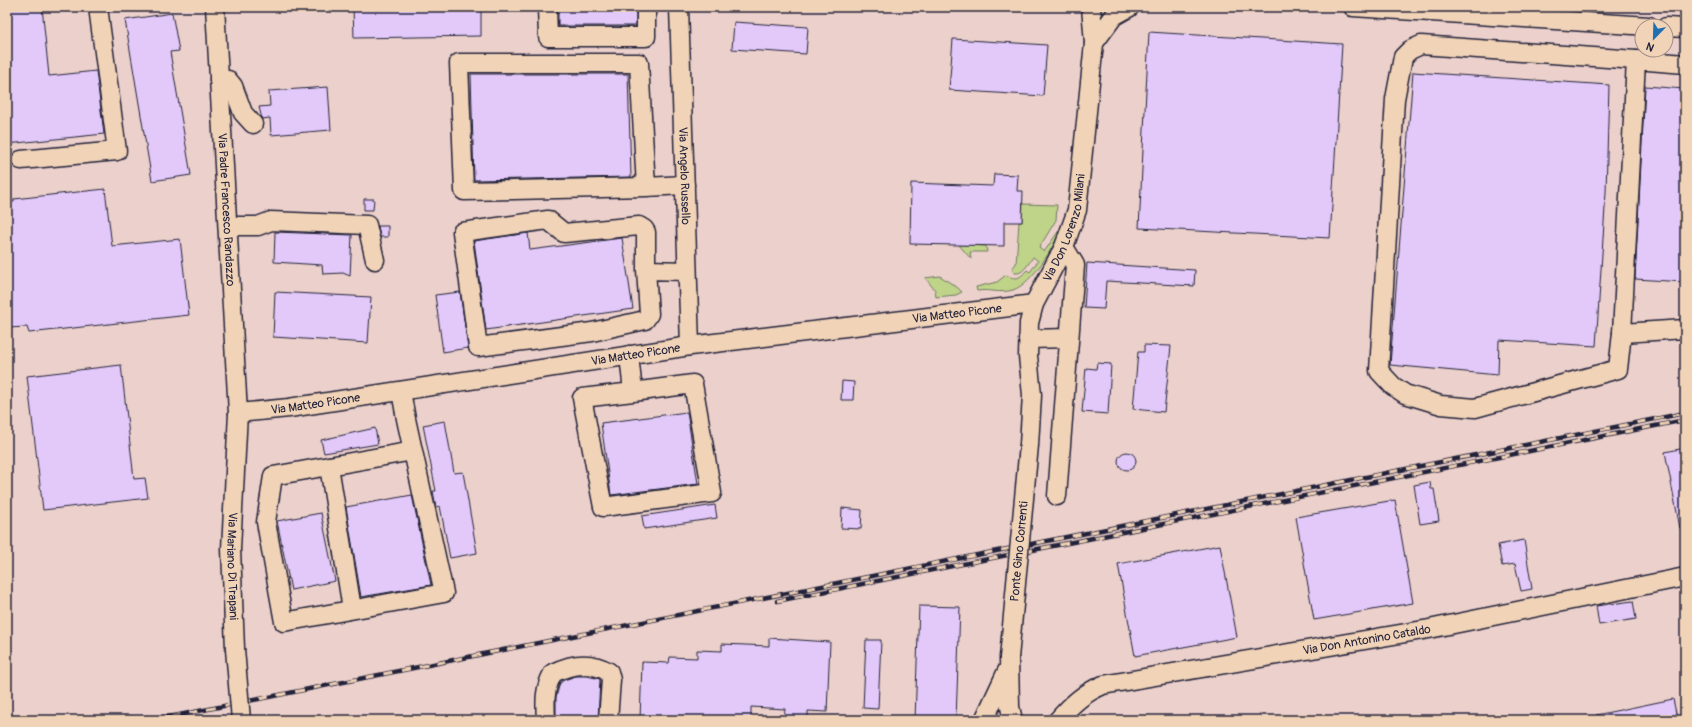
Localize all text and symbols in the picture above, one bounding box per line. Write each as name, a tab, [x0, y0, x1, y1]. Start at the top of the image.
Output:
north arrow	[1634, 18, 1674, 58]
text: N	[1644, 39, 1656, 54]
street label: Via Angelo Russello	[675, 127, 694, 226]
street label: Via Padre Francesco Randazzo	[215, 133, 238, 287]
street label: Via Don Lorenzo Milani	[1040, 173, 1088, 284]
street label: Via Matteo Picone	[911, 300, 1003, 326]
street label: Via Matteo Picone	[590, 340, 681, 369]
street label: Via Matteo Picone	[270, 390, 361, 417]
street label: Ponte Gino Correnti	[1007, 501, 1031, 602]
street label: Via Mariano Di Trapani	[223, 512, 241, 620]
street label: Via Don Antonino Cataldo	[1302, 621, 1432, 658]

